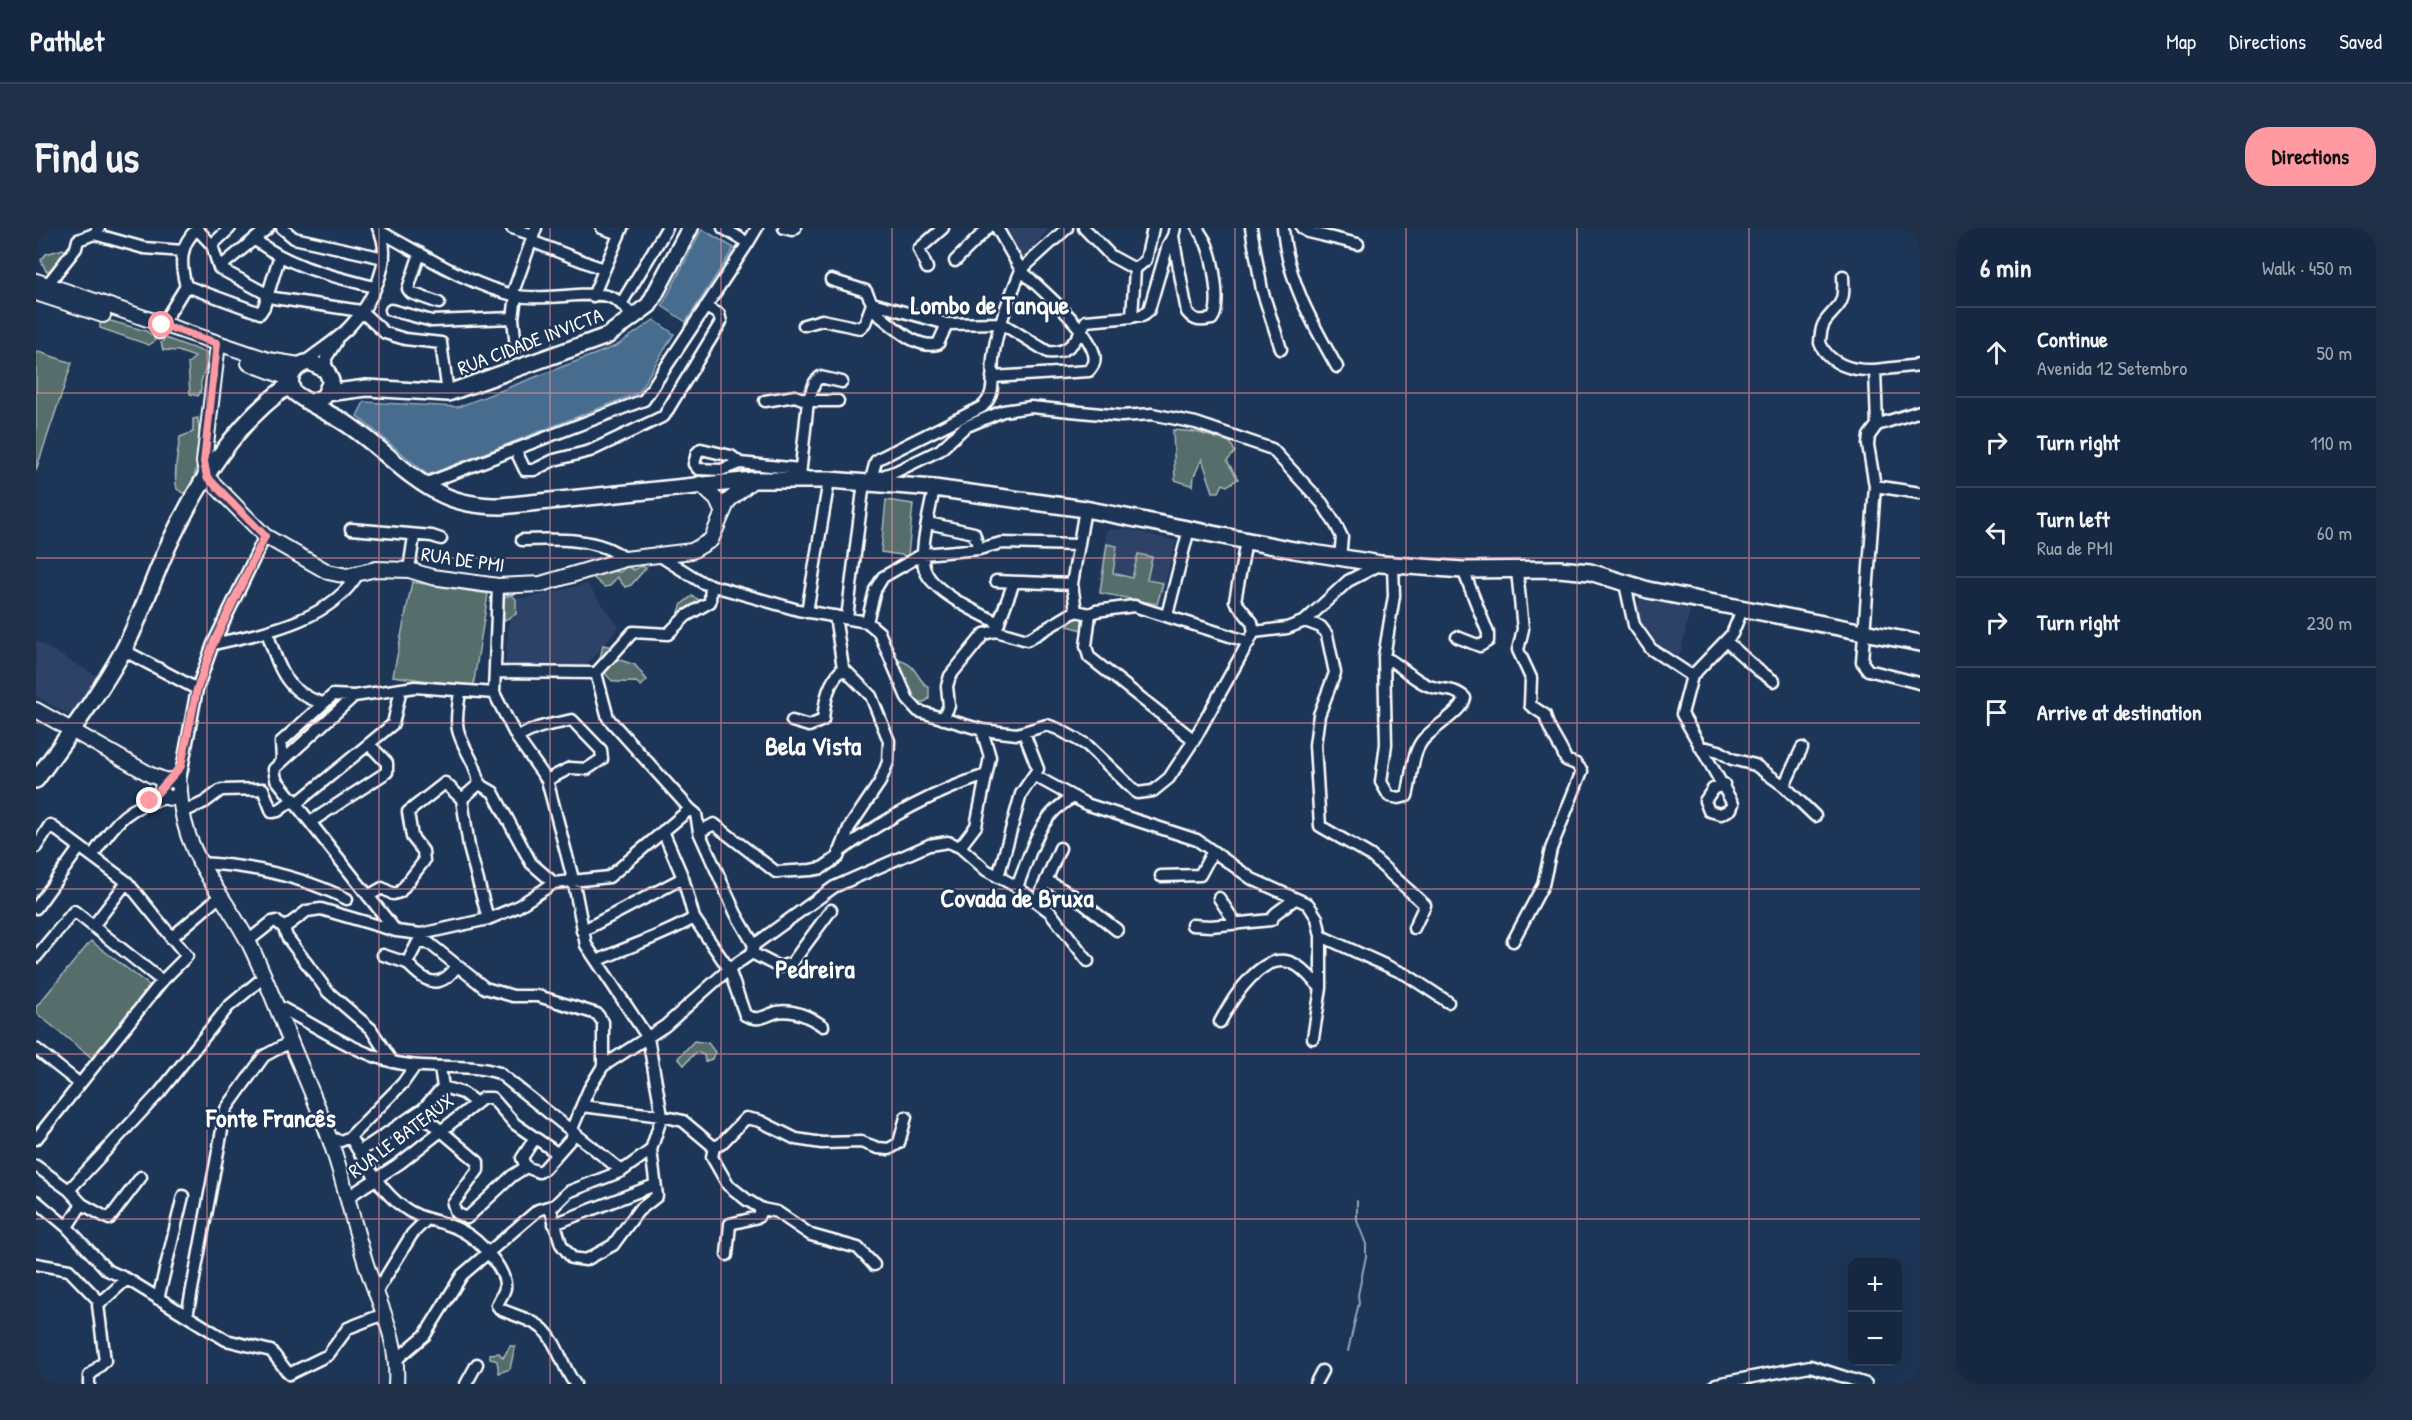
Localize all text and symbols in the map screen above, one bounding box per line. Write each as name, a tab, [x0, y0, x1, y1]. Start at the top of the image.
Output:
text: Pathlet	[30, 22, 104, 60]
text: Map	[2166, 27, 2196, 56]
text: Directions	[2229, 27, 2306, 56]
text: Saved	[2339, 27, 2382, 56]
button: Directions	[2245, 127, 2376, 186]
text: Find us	[36, 128, 139, 185]
text: 6 min	[1980, 250, 2032, 285]
text: Walk · 450 m	[2262, 254, 2352, 281]
district label: Lombo de Tanque	[911, 287, 1070, 323]
street label: RUA CIDADE INVICTA	[453, 301, 607, 381]
route start	[148, 311, 174, 337]
text: Continue	[2037, 324, 2108, 354]
icon: ahead	[1980, 336, 2013, 369]
text: 50 m	[2316, 339, 2352, 366]
text: Avenida 12 Setembro	[2037, 354, 2187, 381]
icon: right	[1980, 426, 2013, 459]
text: Turn right	[2037, 427, 2120, 457]
text: 110 m	[2310, 429, 2352, 456]
text: Turn left	[2037, 504, 2110, 534]
icon: left	[1980, 516, 2013, 549]
text: 60 m	[2317, 519, 2352, 546]
text: Rua de PMI	[2037, 534, 2113, 561]
street label: RUA DE PMI	[420, 540, 506, 578]
icon: right	[1980, 606, 2013, 639]
text: Turn right	[2037, 607, 2120, 637]
text: 230 m	[2307, 609, 2352, 636]
icon: arrive	[1980, 696, 2013, 729]
text: Arrive at destination	[2037, 697, 2202, 727]
district label: Bela Vista	[765, 728, 862, 763]
route end	[136, 787, 162, 813]
district label: Covada de Bruxa	[940, 880, 1095, 915]
district label: Pedreira	[775, 951, 855, 986]
street label: RUA LE BATEAUX	[342, 1086, 460, 1184]
district label: Fonte Francês	[205, 1100, 336, 1135]
map controls	[1848, 1258, 1902, 1366]
button: +	[1848, 1258, 1902, 1312]
button: −	[1848, 1312, 1902, 1366]

